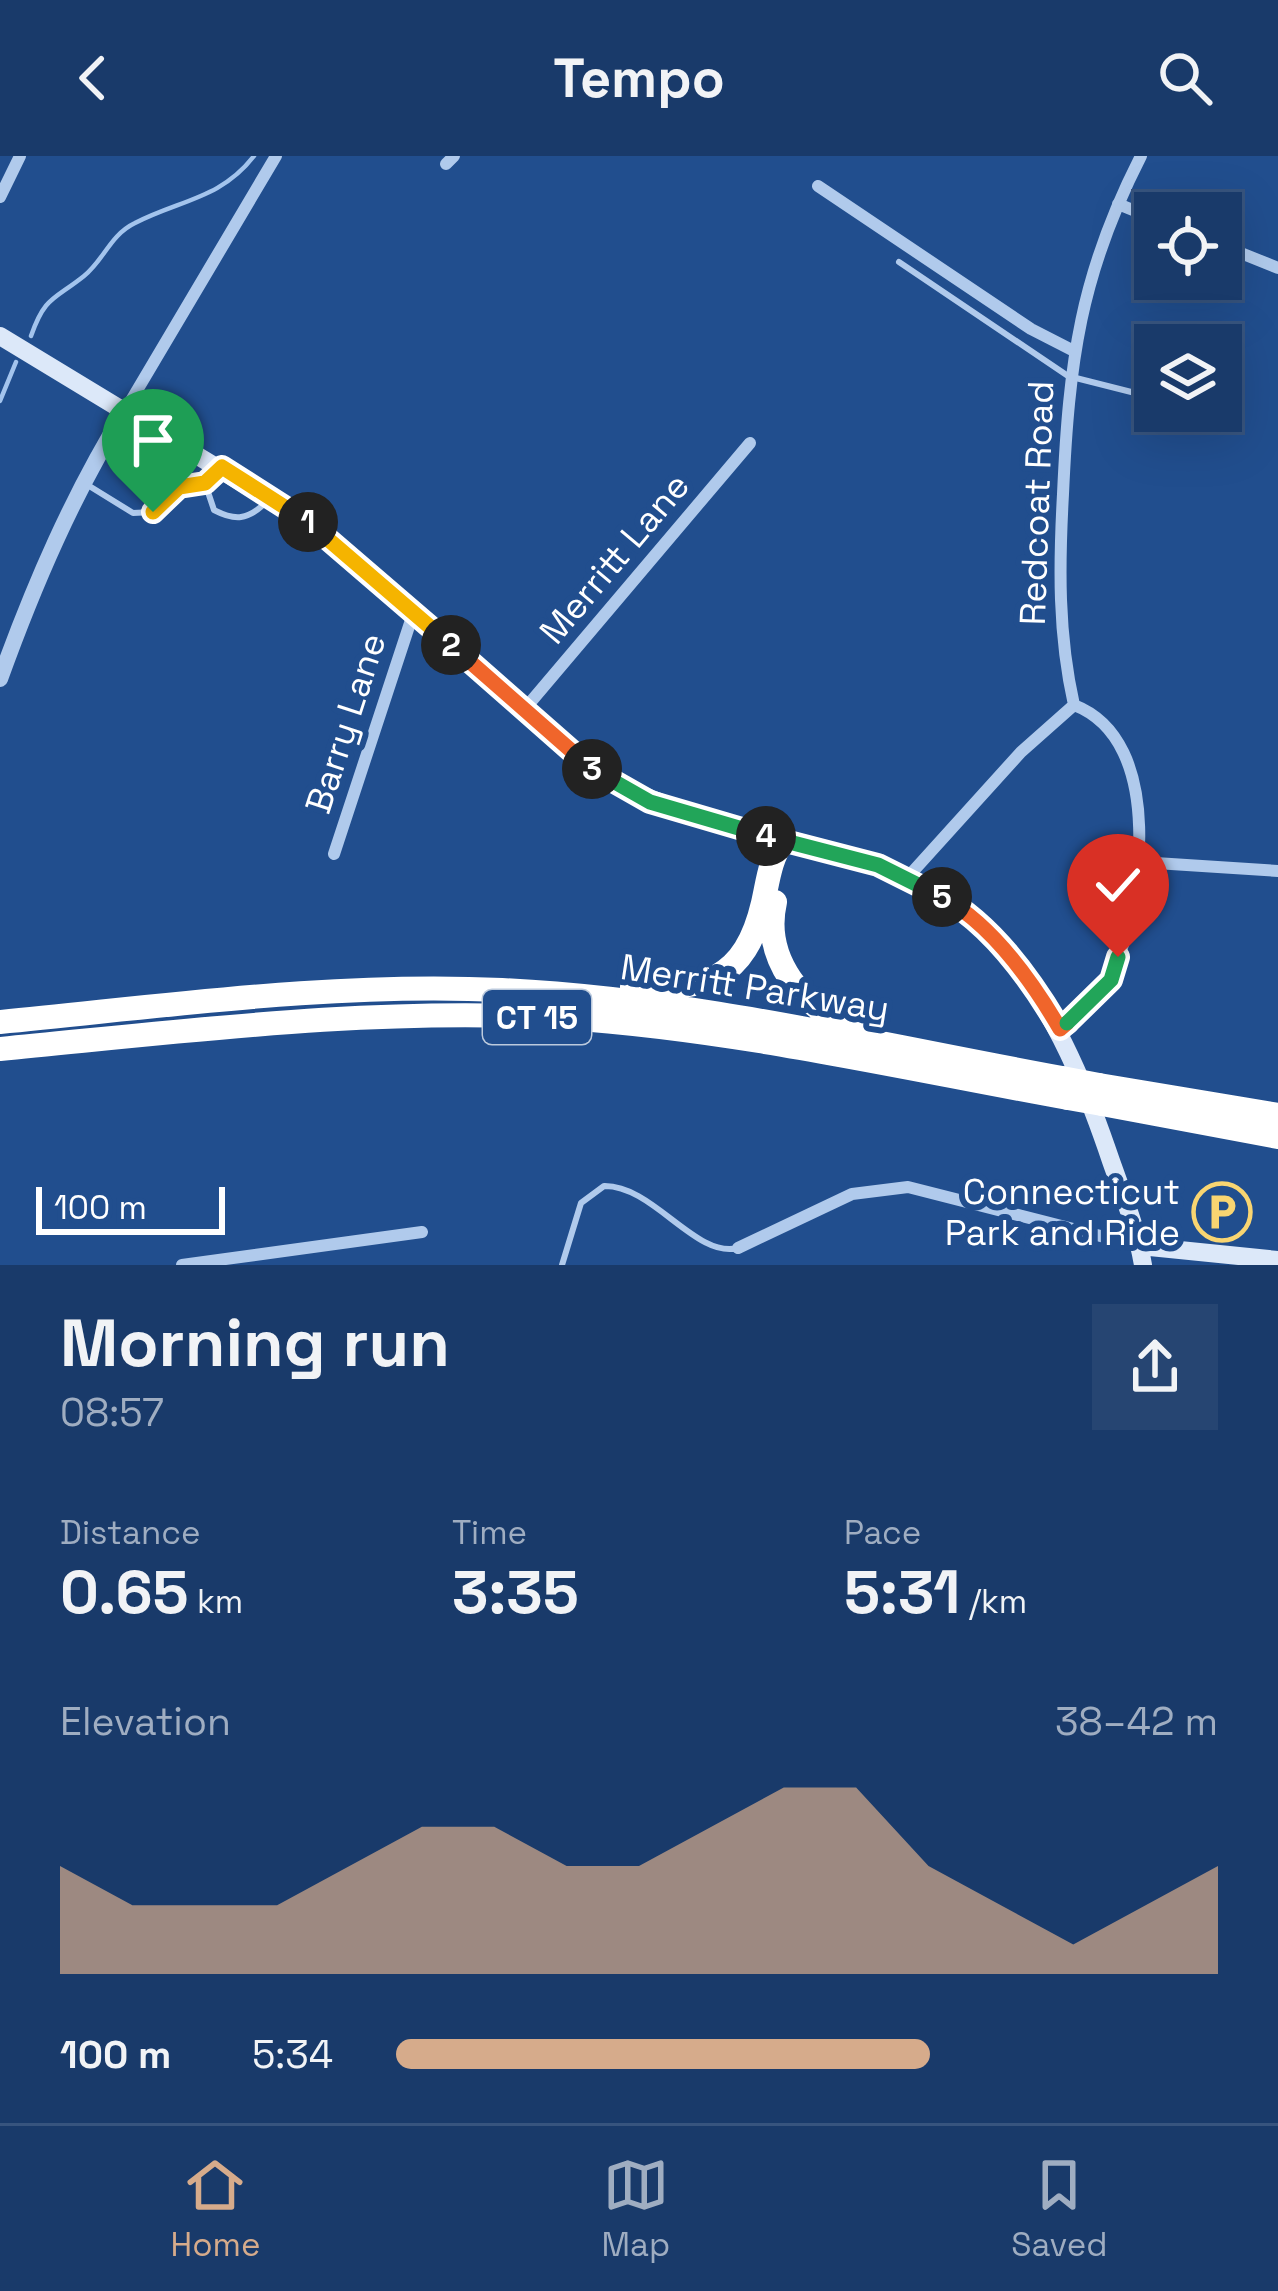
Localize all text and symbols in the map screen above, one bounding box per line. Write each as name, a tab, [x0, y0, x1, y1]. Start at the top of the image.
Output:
text: Tempo	[553, 44, 725, 113]
icon: back	[60, 45, 126, 111]
icon: search	[1152, 45, 1218, 111]
map controls	[1134, 192, 1242, 432]
button: locate	[1134, 192, 1242, 300]
button: layers	[1134, 324, 1242, 432]
street label: Redcoat Road	[1010, 380, 1064, 626]
pin	[102, 389, 204, 512]
icon: arrive	[120, 407, 186, 473]
street label: Merritt Lane	[530, 464, 700, 654]
pin: 1	[278, 492, 338, 552]
text: 1	[301, 501, 315, 543]
pin: 2	[421, 615, 481, 675]
text: 2	[441, 624, 461, 666]
street label: Barry Lane	[295, 627, 397, 819]
pin: 3	[562, 739, 622, 799]
text: 3	[582, 748, 602, 790]
pin: 4	[736, 806, 796, 866]
text: 4	[756, 815, 777, 857]
pin	[1067, 834, 1169, 957]
icon: check	[1085, 852, 1151, 918]
pin: 5	[912, 867, 972, 927]
text: 5	[932, 876, 952, 918]
street label: Merritt Parkway	[617, 944, 893, 1032]
road number: CT 15	[483, 990, 591, 1044]
place label: Connecticut Park and Ride	[945, 1169, 1180, 1256]
scale bar	[36, 1181, 225, 1234]
parking icon: Connecticut Park and Ride	[1191, 1181, 1253, 1243]
text: 100 m	[54, 1187, 147, 1229]
text: Morning run	[60, 1301, 450, 1385]
button: share	[1092, 1304, 1218, 1430]
text: 08:57	[60, 1388, 164, 1437]
text: Distance	[60, 1512, 201, 1554]
text: Time	[452, 1512, 527, 1554]
text: Pace	[844, 1512, 921, 1554]
text: 0.65	[60, 1554, 189, 1631]
text: 3:35	[452, 1554, 579, 1631]
text: 5:31	[844, 1554, 960, 1631]
text: km	[189, 1581, 243, 1623]
text: /km	[960, 1581, 1027, 1623]
text: Elevation	[60, 1697, 231, 1746]
text: 38–42 m	[1055, 1697, 1218, 1746]
text: 100 m	[60, 2030, 171, 2079]
text: 5:34	[252, 2030, 333, 2079]
tab: Home	[171, 2152, 260, 2266]
tab: Map	[601, 2152, 670, 2266]
tab: Saved	[1011, 2152, 1107, 2266]

